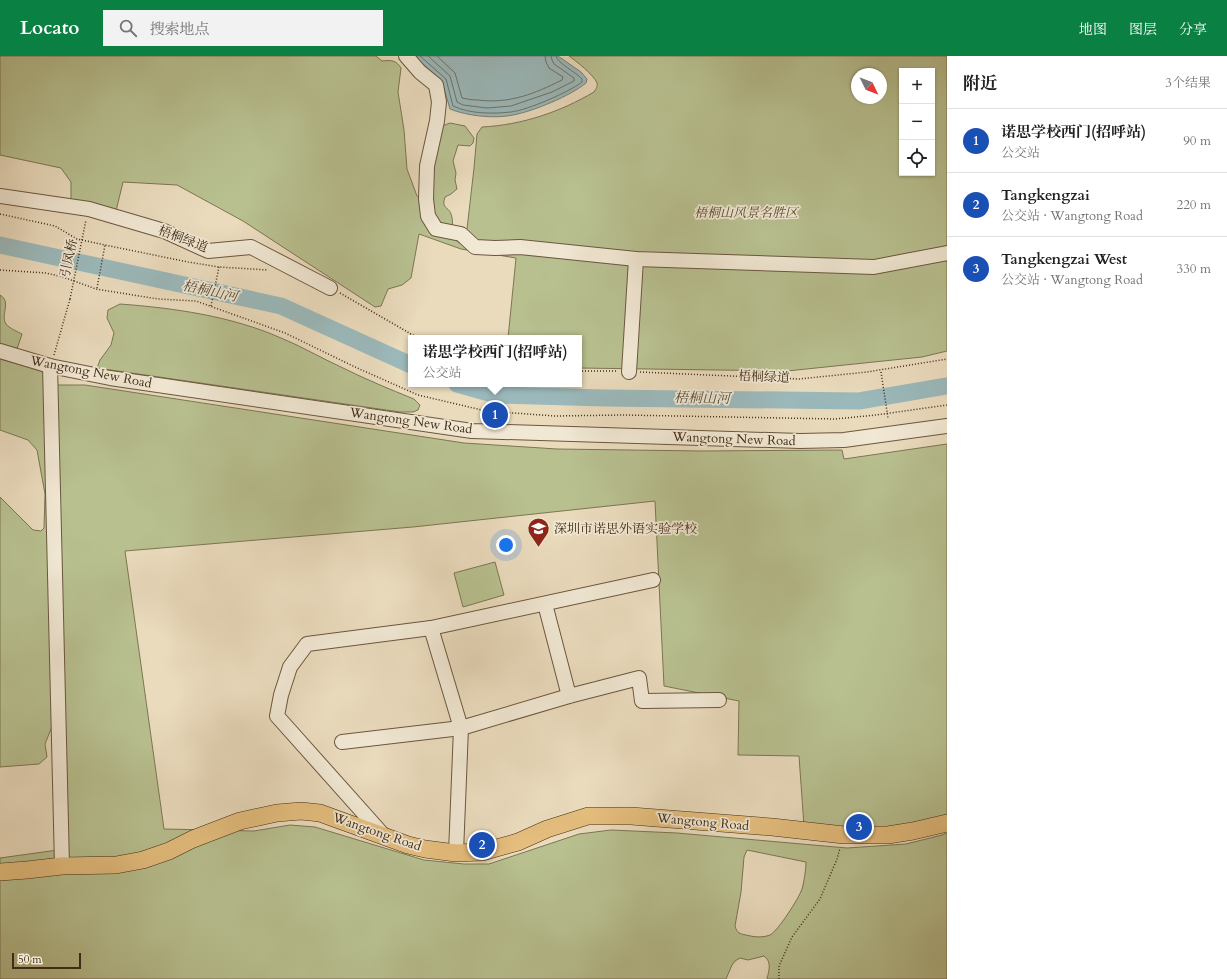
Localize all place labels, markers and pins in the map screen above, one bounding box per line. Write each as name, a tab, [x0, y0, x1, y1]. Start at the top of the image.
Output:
pin: 1	[482, 400, 508, 430]
school or university icon: 深圳市诺思外语实验学校	[525, 516, 551, 549]
place label: 深圳市诺思外语实验学校	[554, 520, 697, 538]
pin: 3	[846, 812, 872, 842]
pin: 2	[469, 830, 495, 860]

